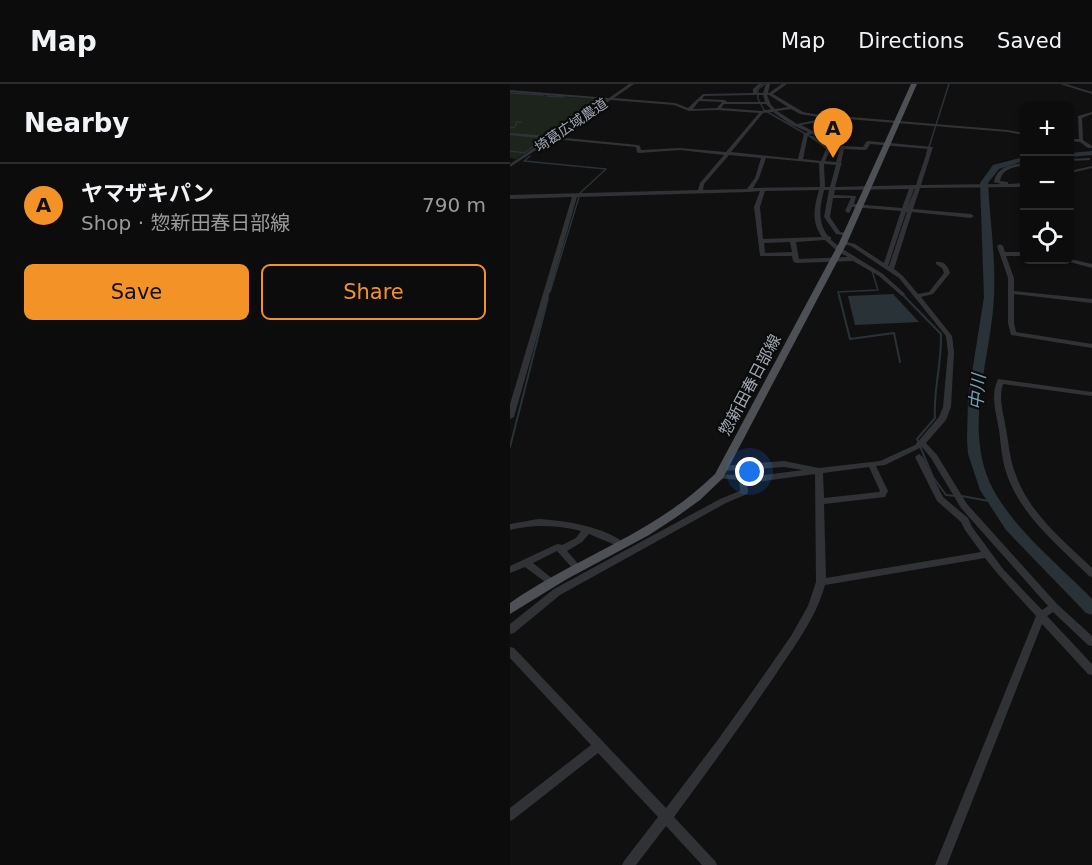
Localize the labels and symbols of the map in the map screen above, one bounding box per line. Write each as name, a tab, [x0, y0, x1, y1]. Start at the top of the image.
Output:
street label: 埼葛広域農道	[532, 95, 610, 155]
pin: A	[814, 109, 852, 158]
street label: 惣新田春日部線	[715, 331, 785, 439]
water label: 中川	[965, 371, 989, 411]
your location	[735, 457, 764, 486]

